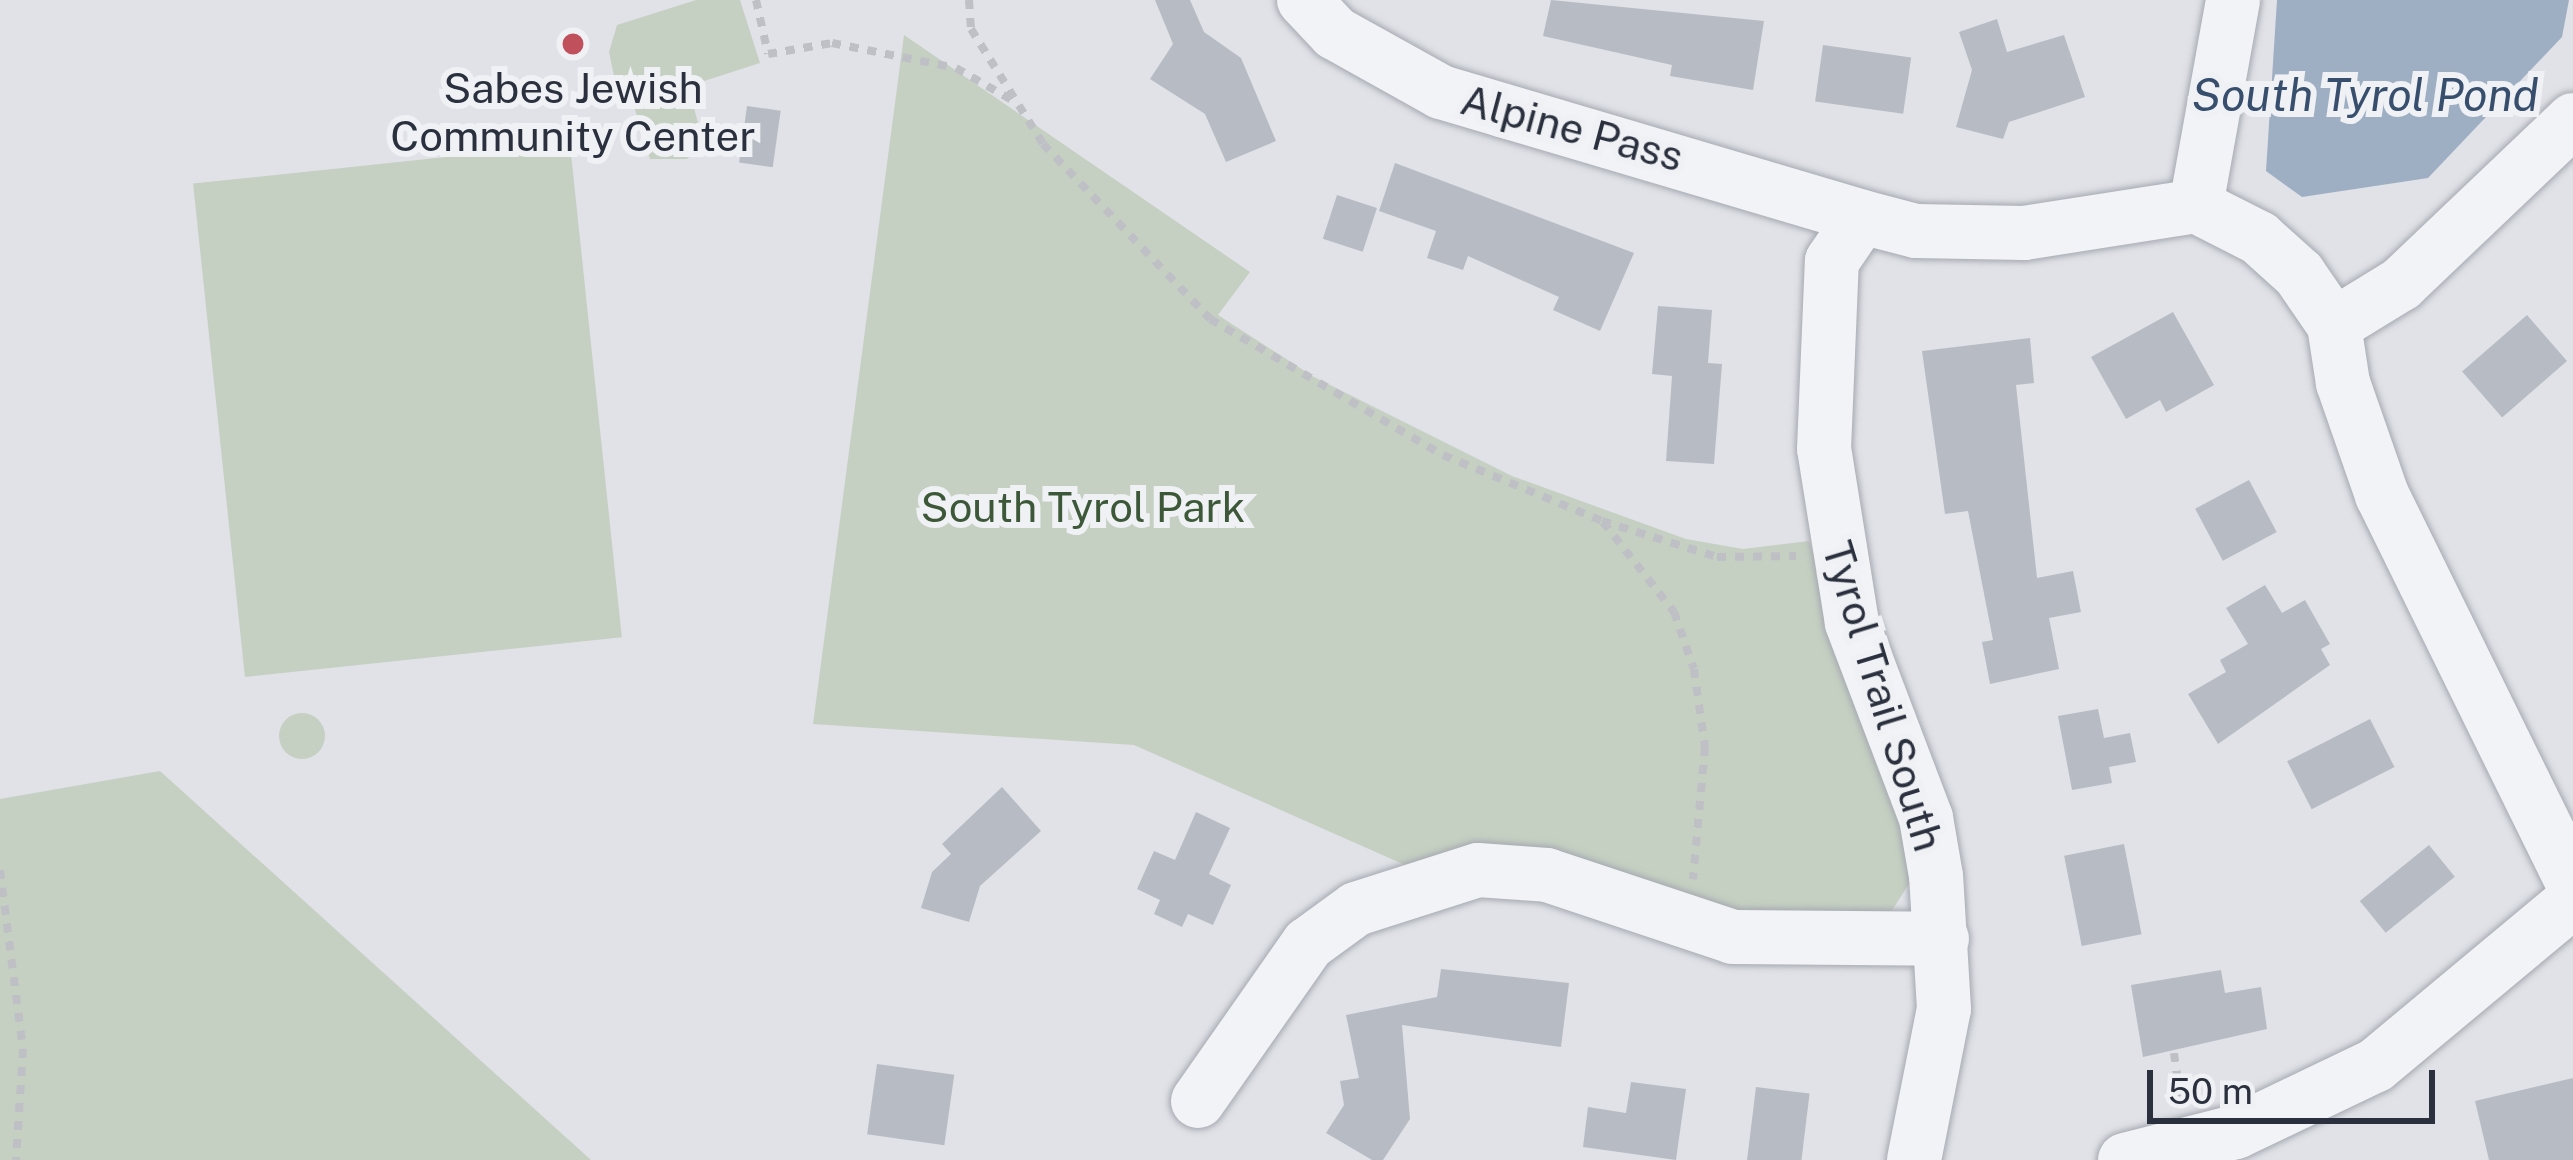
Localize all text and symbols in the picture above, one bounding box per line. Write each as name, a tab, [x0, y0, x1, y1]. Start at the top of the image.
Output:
marker: Sabes Jewish Community Center	[560, 31, 586, 57]
place label: Sabes Jewish Community Center	[390, 63, 756, 162]
water label: South Tyrol Pond	[2191, 68, 2539, 122]
street label: Alpine Pass	[1455, 74, 1689, 182]
park label: South Tyrol Park	[921, 482, 1245, 532]
street label: Tyrol Trail South	[1812, 535, 1954, 857]
scale bar	[2153, 1046, 2441, 1120]
text: 50 m	[2168, 1070, 2253, 1112]

